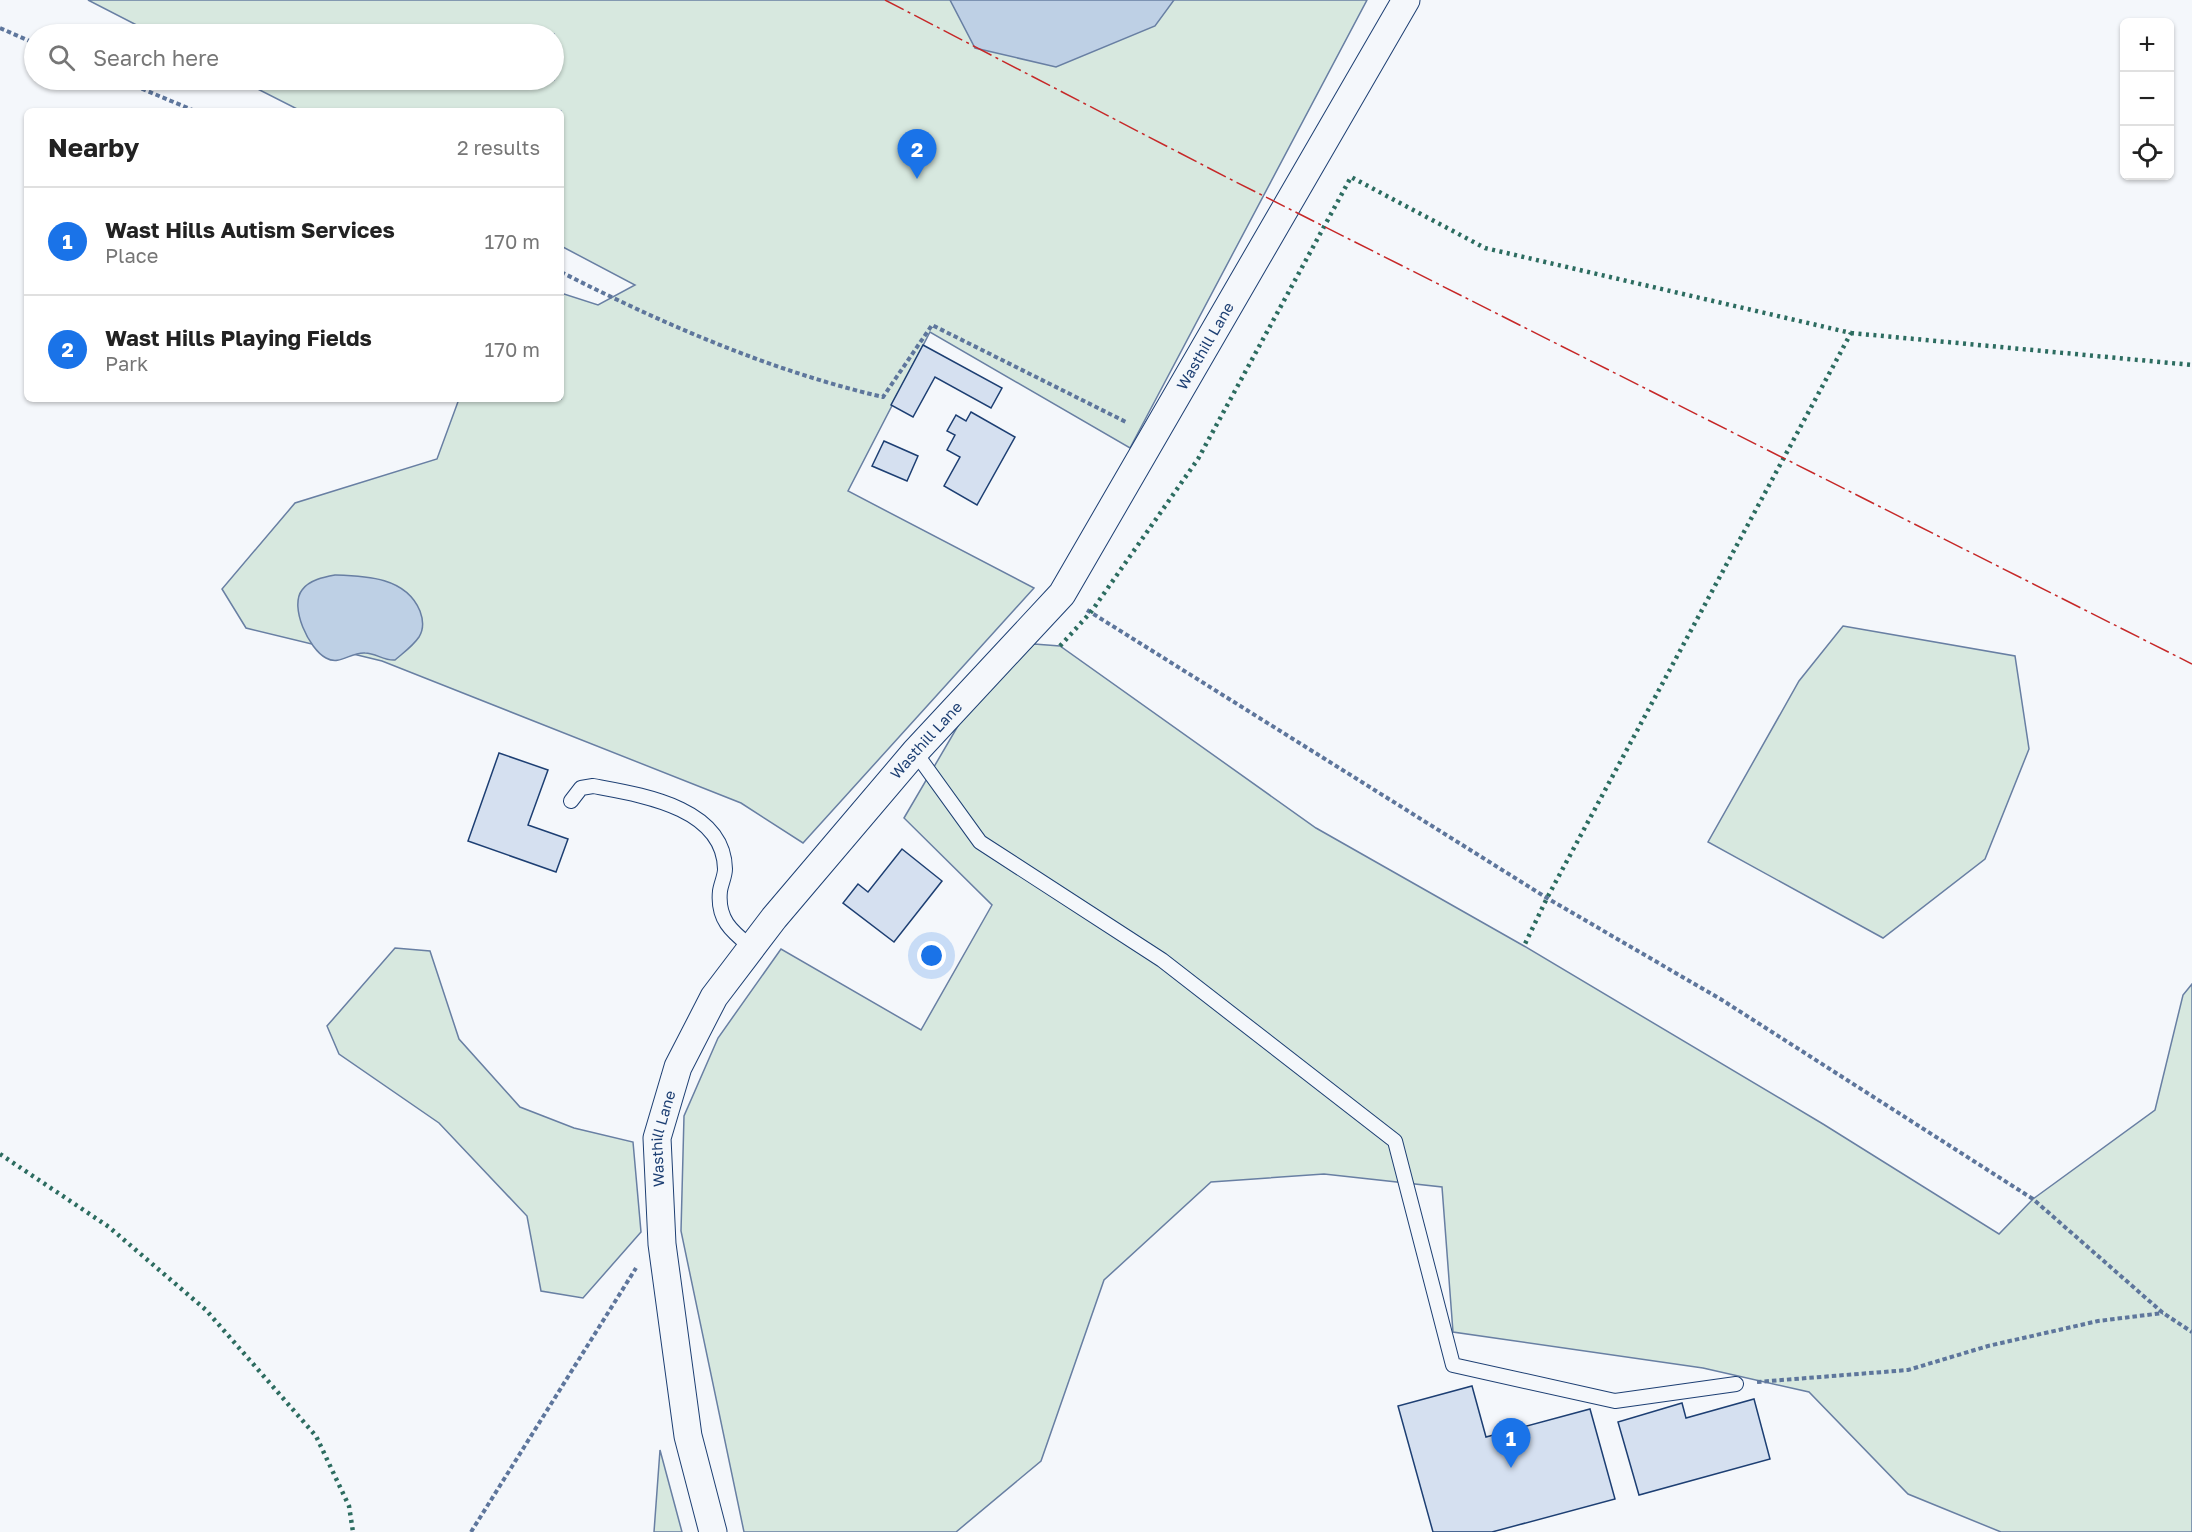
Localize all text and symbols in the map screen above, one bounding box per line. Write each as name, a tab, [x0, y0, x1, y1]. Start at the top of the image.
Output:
map controls	[2120, 18, 2174, 180]
button: +	[2120, 18, 2174, 72]
search box	[24, 24, 564, 90]
icon: search	[45, 41, 78, 74]
text: Search here	[93, 44, 219, 71]
button: −	[2120, 72, 2174, 126]
button: locate	[2120, 126, 2174, 180]
pin: 2	[898, 130, 936, 179]
text: Nearby	[48, 132, 139, 163]
text: 2 results	[457, 135, 540, 159]
text: Wast Hills Autism Services	[105, 216, 395, 243]
text: 1	[62, 229, 73, 253]
text: 170 m	[485, 229, 540, 253]
text: Place	[105, 243, 158, 267]
street label: Wasthill Lane	[1172, 299, 1237, 393]
text: Wast Hills Playing Fields	[105, 324, 372, 351]
text: 2	[61, 337, 74, 361]
text: 170 m	[485, 337, 540, 361]
text: Park	[105, 351, 148, 375]
street label: Wasthill Lane	[886, 697, 965, 782]
your location	[917, 941, 946, 970]
street label: Wasthill Lane	[647, 1088, 679, 1188]
pin: 1	[1492, 1418, 1530, 1468]

